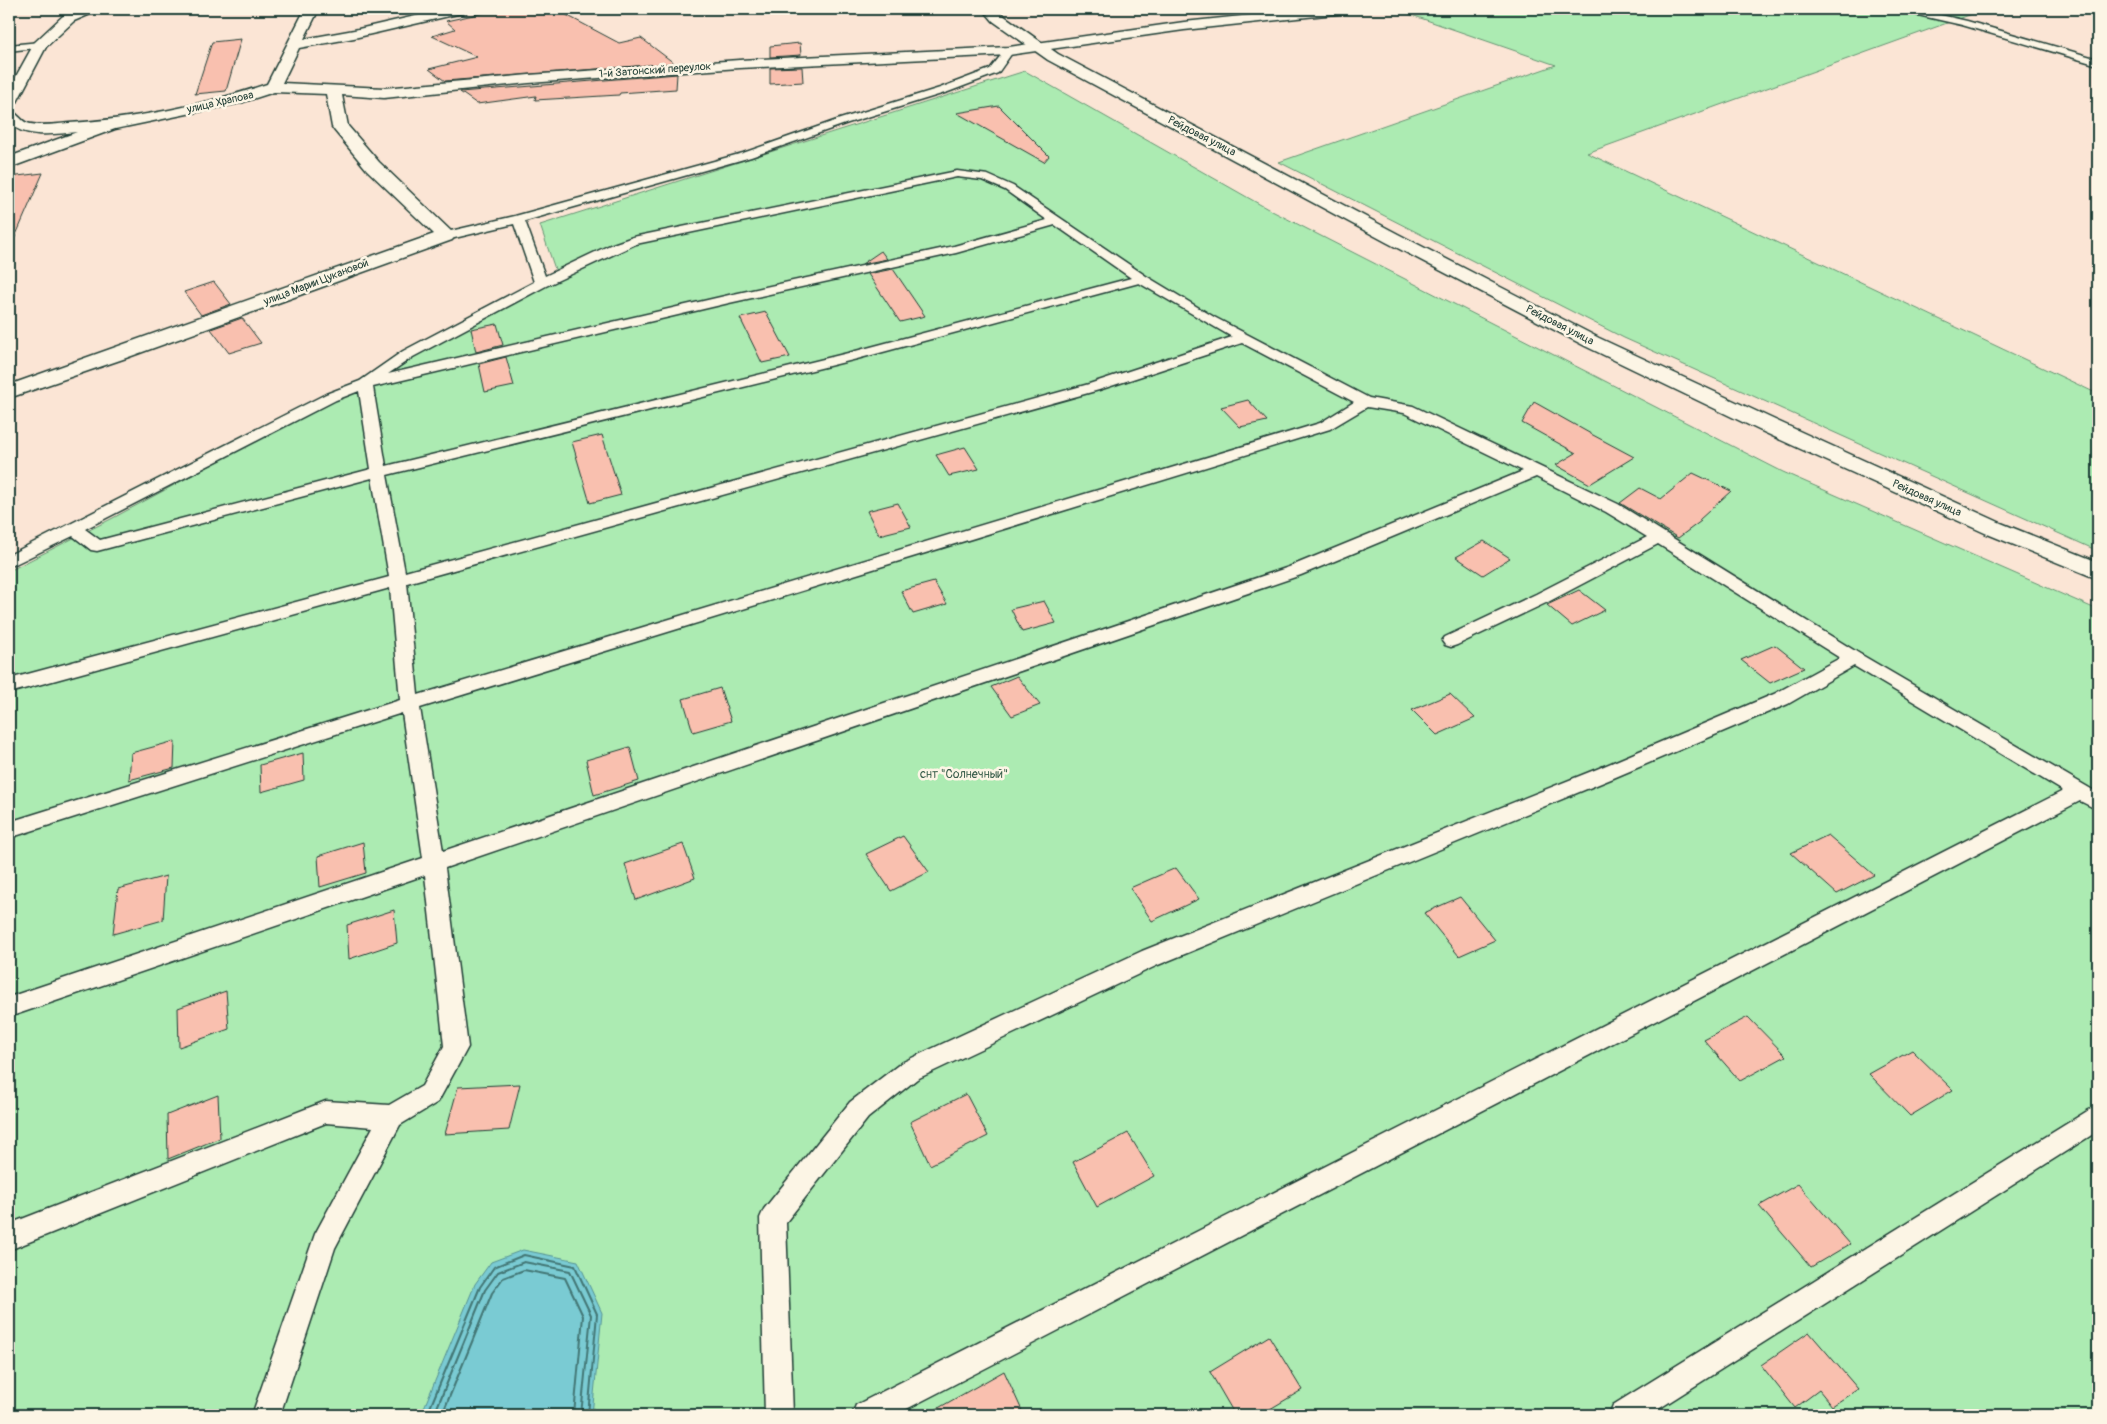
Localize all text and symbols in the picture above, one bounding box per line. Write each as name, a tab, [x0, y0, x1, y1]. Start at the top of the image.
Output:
street label: 1-й Затонский переулок	[598, 60, 712, 80]
street label: улица Храпова	[184, 88, 255, 116]
street label: Рейдовая улица	[1166, 113, 1238, 159]
street label: улица Марии Цукановой	[261, 256, 370, 308]
street label: Рейдовая улица	[1524, 302, 1596, 348]
street label: Рейдовая улица	[1890, 477, 1964, 519]
park label: снт "Солнечный"	[920, 767, 1008, 782]

